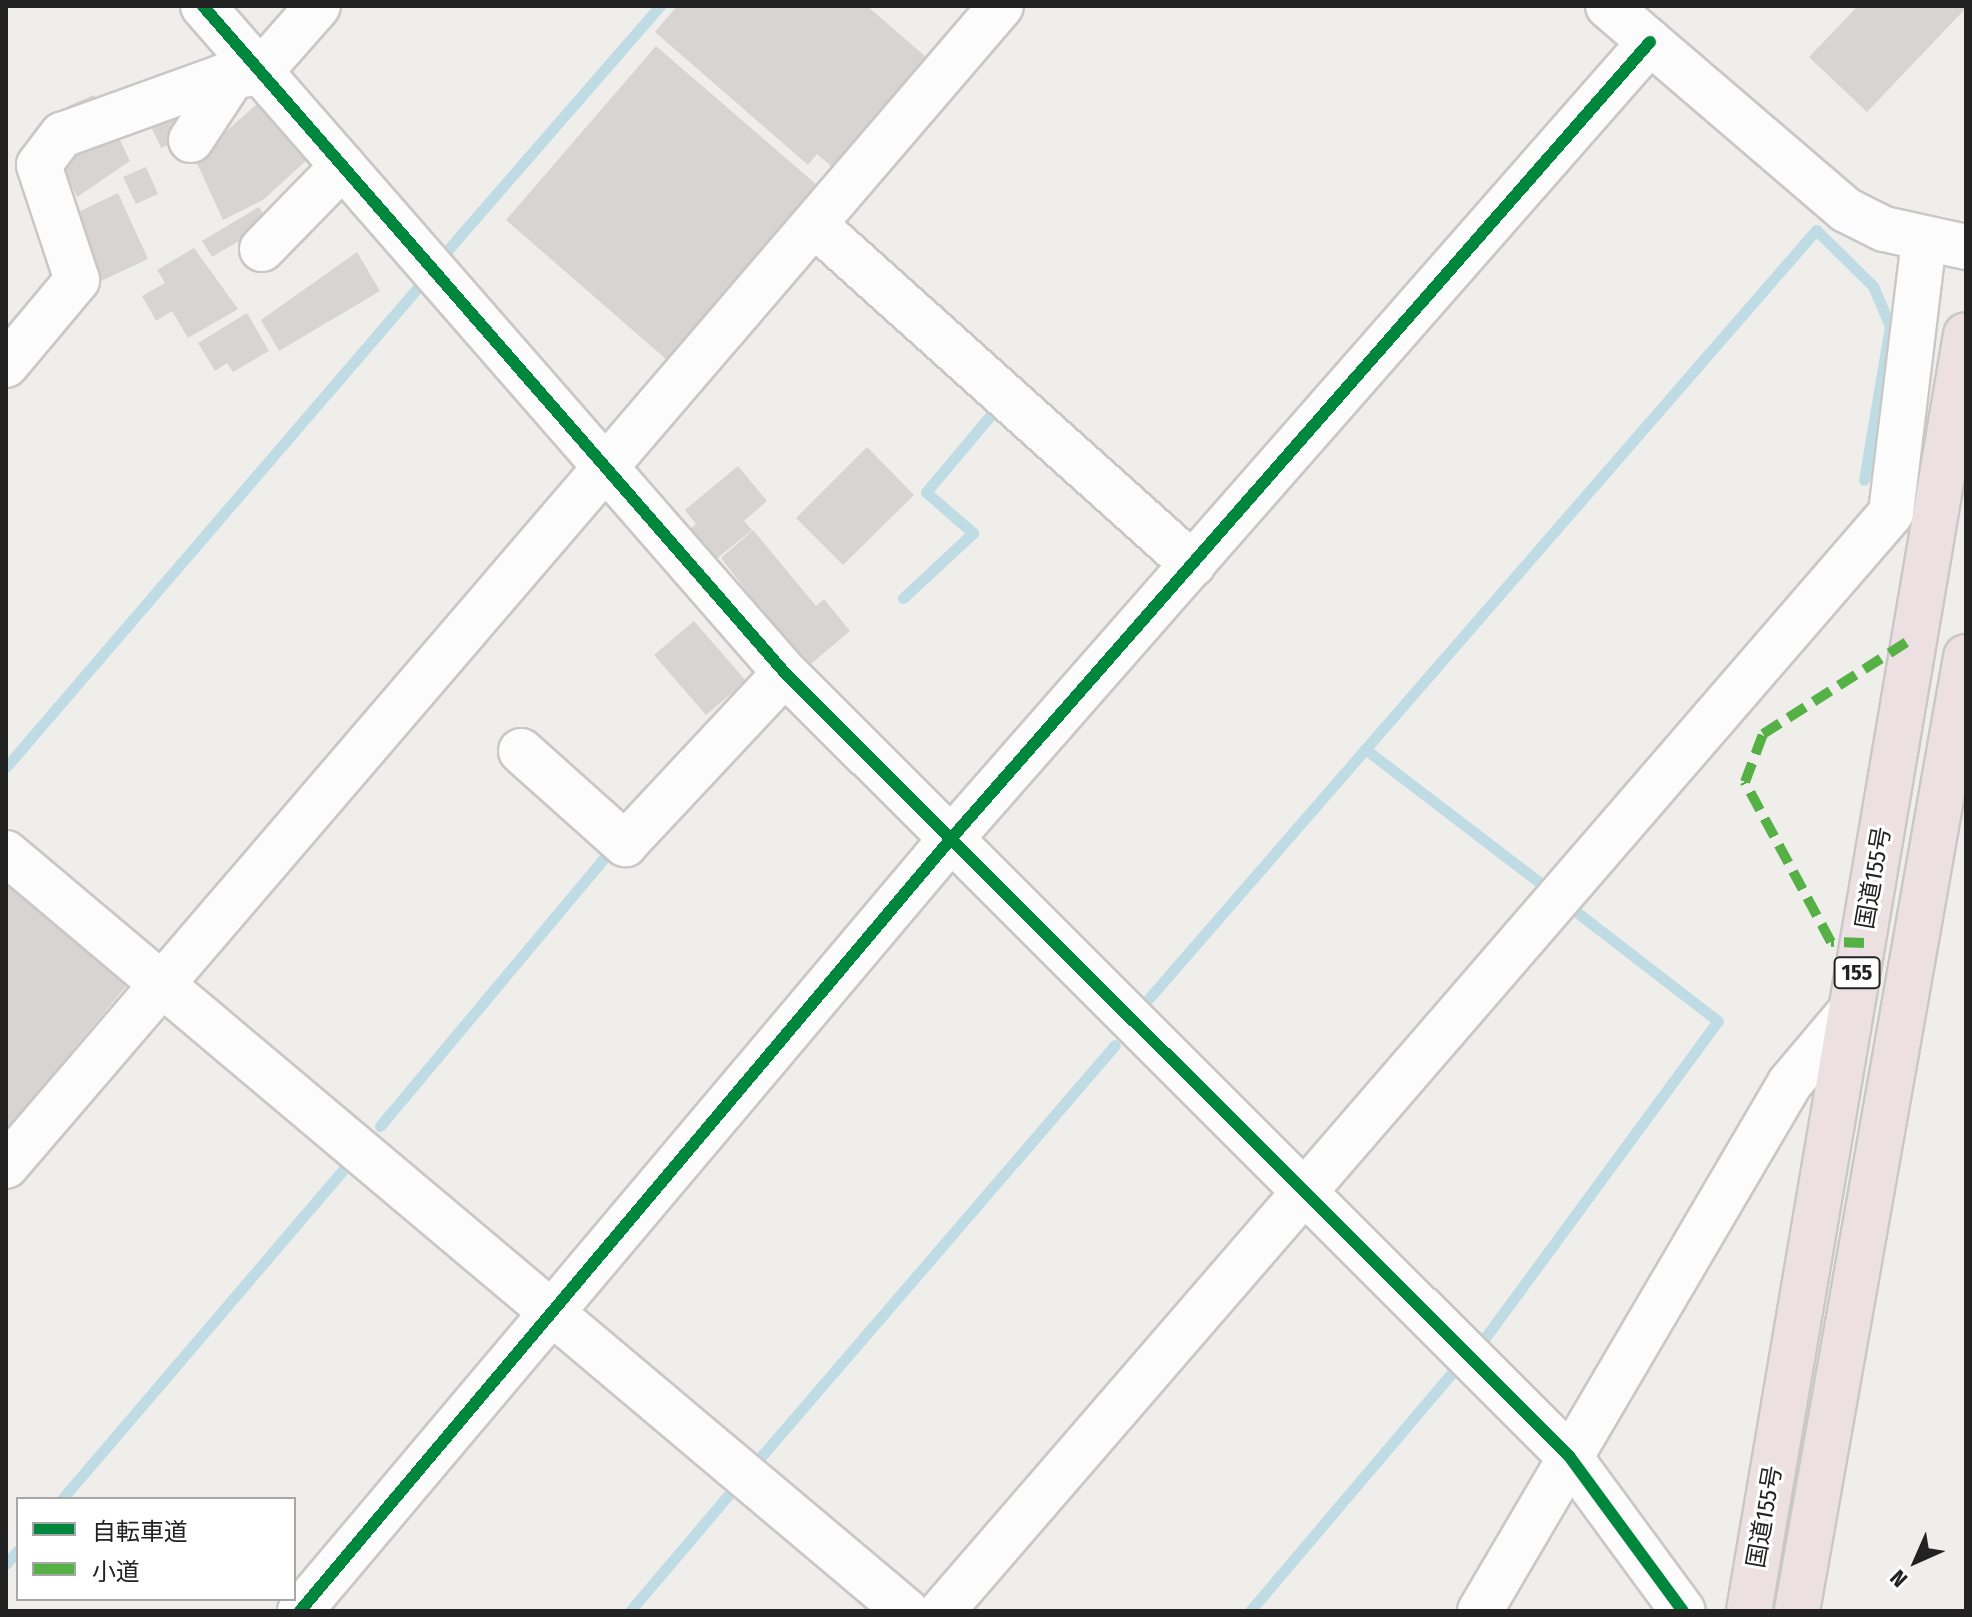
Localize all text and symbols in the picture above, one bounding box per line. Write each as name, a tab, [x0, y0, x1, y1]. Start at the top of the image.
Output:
street label: 国道155号	[1851, 825, 1897, 931]
road number: 155	[1833, 955, 1881, 991]
street label: 国道155号	[1742, 1464, 1788, 1570]
legend	[16, 1497, 296, 1601]
text: 自転車道	[92, 1518, 188, 1546]
north arrow	[1876, 1521, 1956, 1601]
text: 小道	[92, 1558, 140, 1586]
text: N	[1884, 1564, 1913, 1593]

